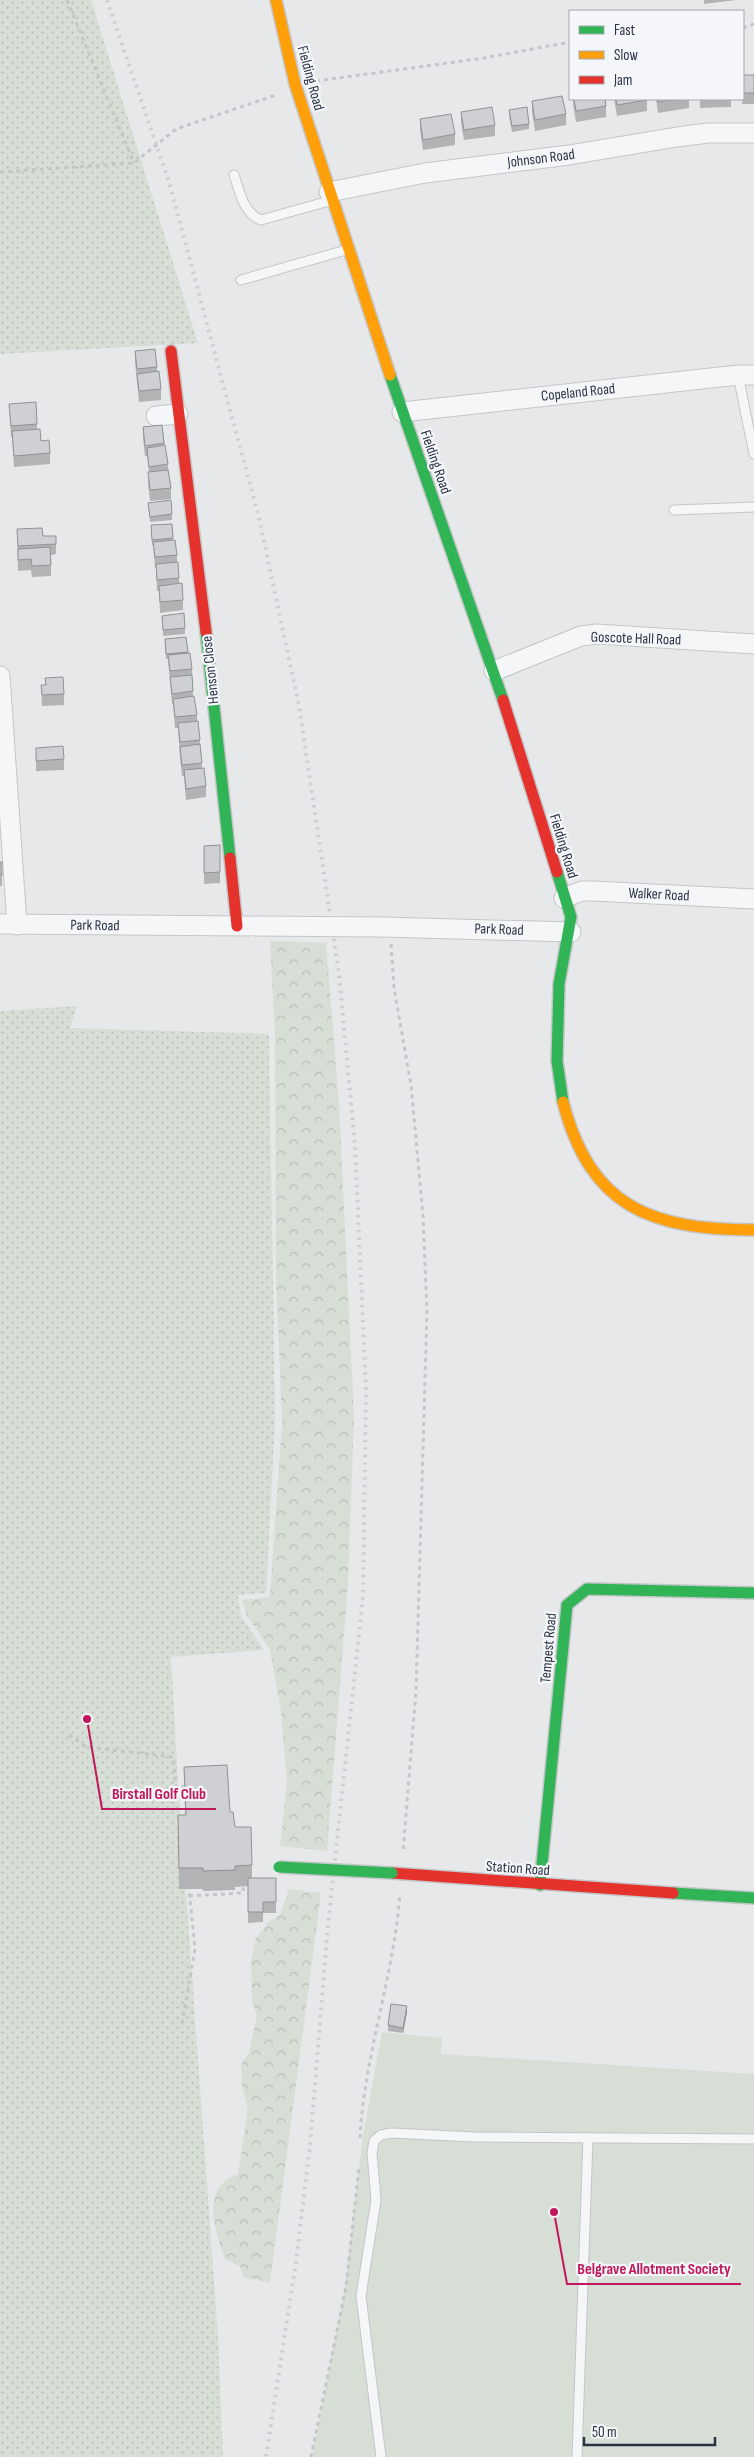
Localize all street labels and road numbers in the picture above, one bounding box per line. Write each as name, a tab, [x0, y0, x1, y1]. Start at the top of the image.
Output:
street label: Fielding Road	[293, 44, 328, 113]
street label: Johnson Road	[505, 145, 576, 172]
street label: Copeland Road	[540, 379, 616, 406]
street label: Fielding Road	[416, 428, 455, 497]
street label: Goscote Hall Road	[590, 627, 682, 650]
street label: Henson Close	[197, 635, 224, 705]
street label: Fielding Road	[545, 812, 582, 881]
street label: Walker Road	[628, 883, 690, 906]
street label: Park Road	[70, 916, 120, 935]
street label: Park Road	[474, 919, 524, 940]
street label: Tempest Road	[536, 1612, 561, 1684]
street label: Station Road	[485, 1857, 551, 1880]

